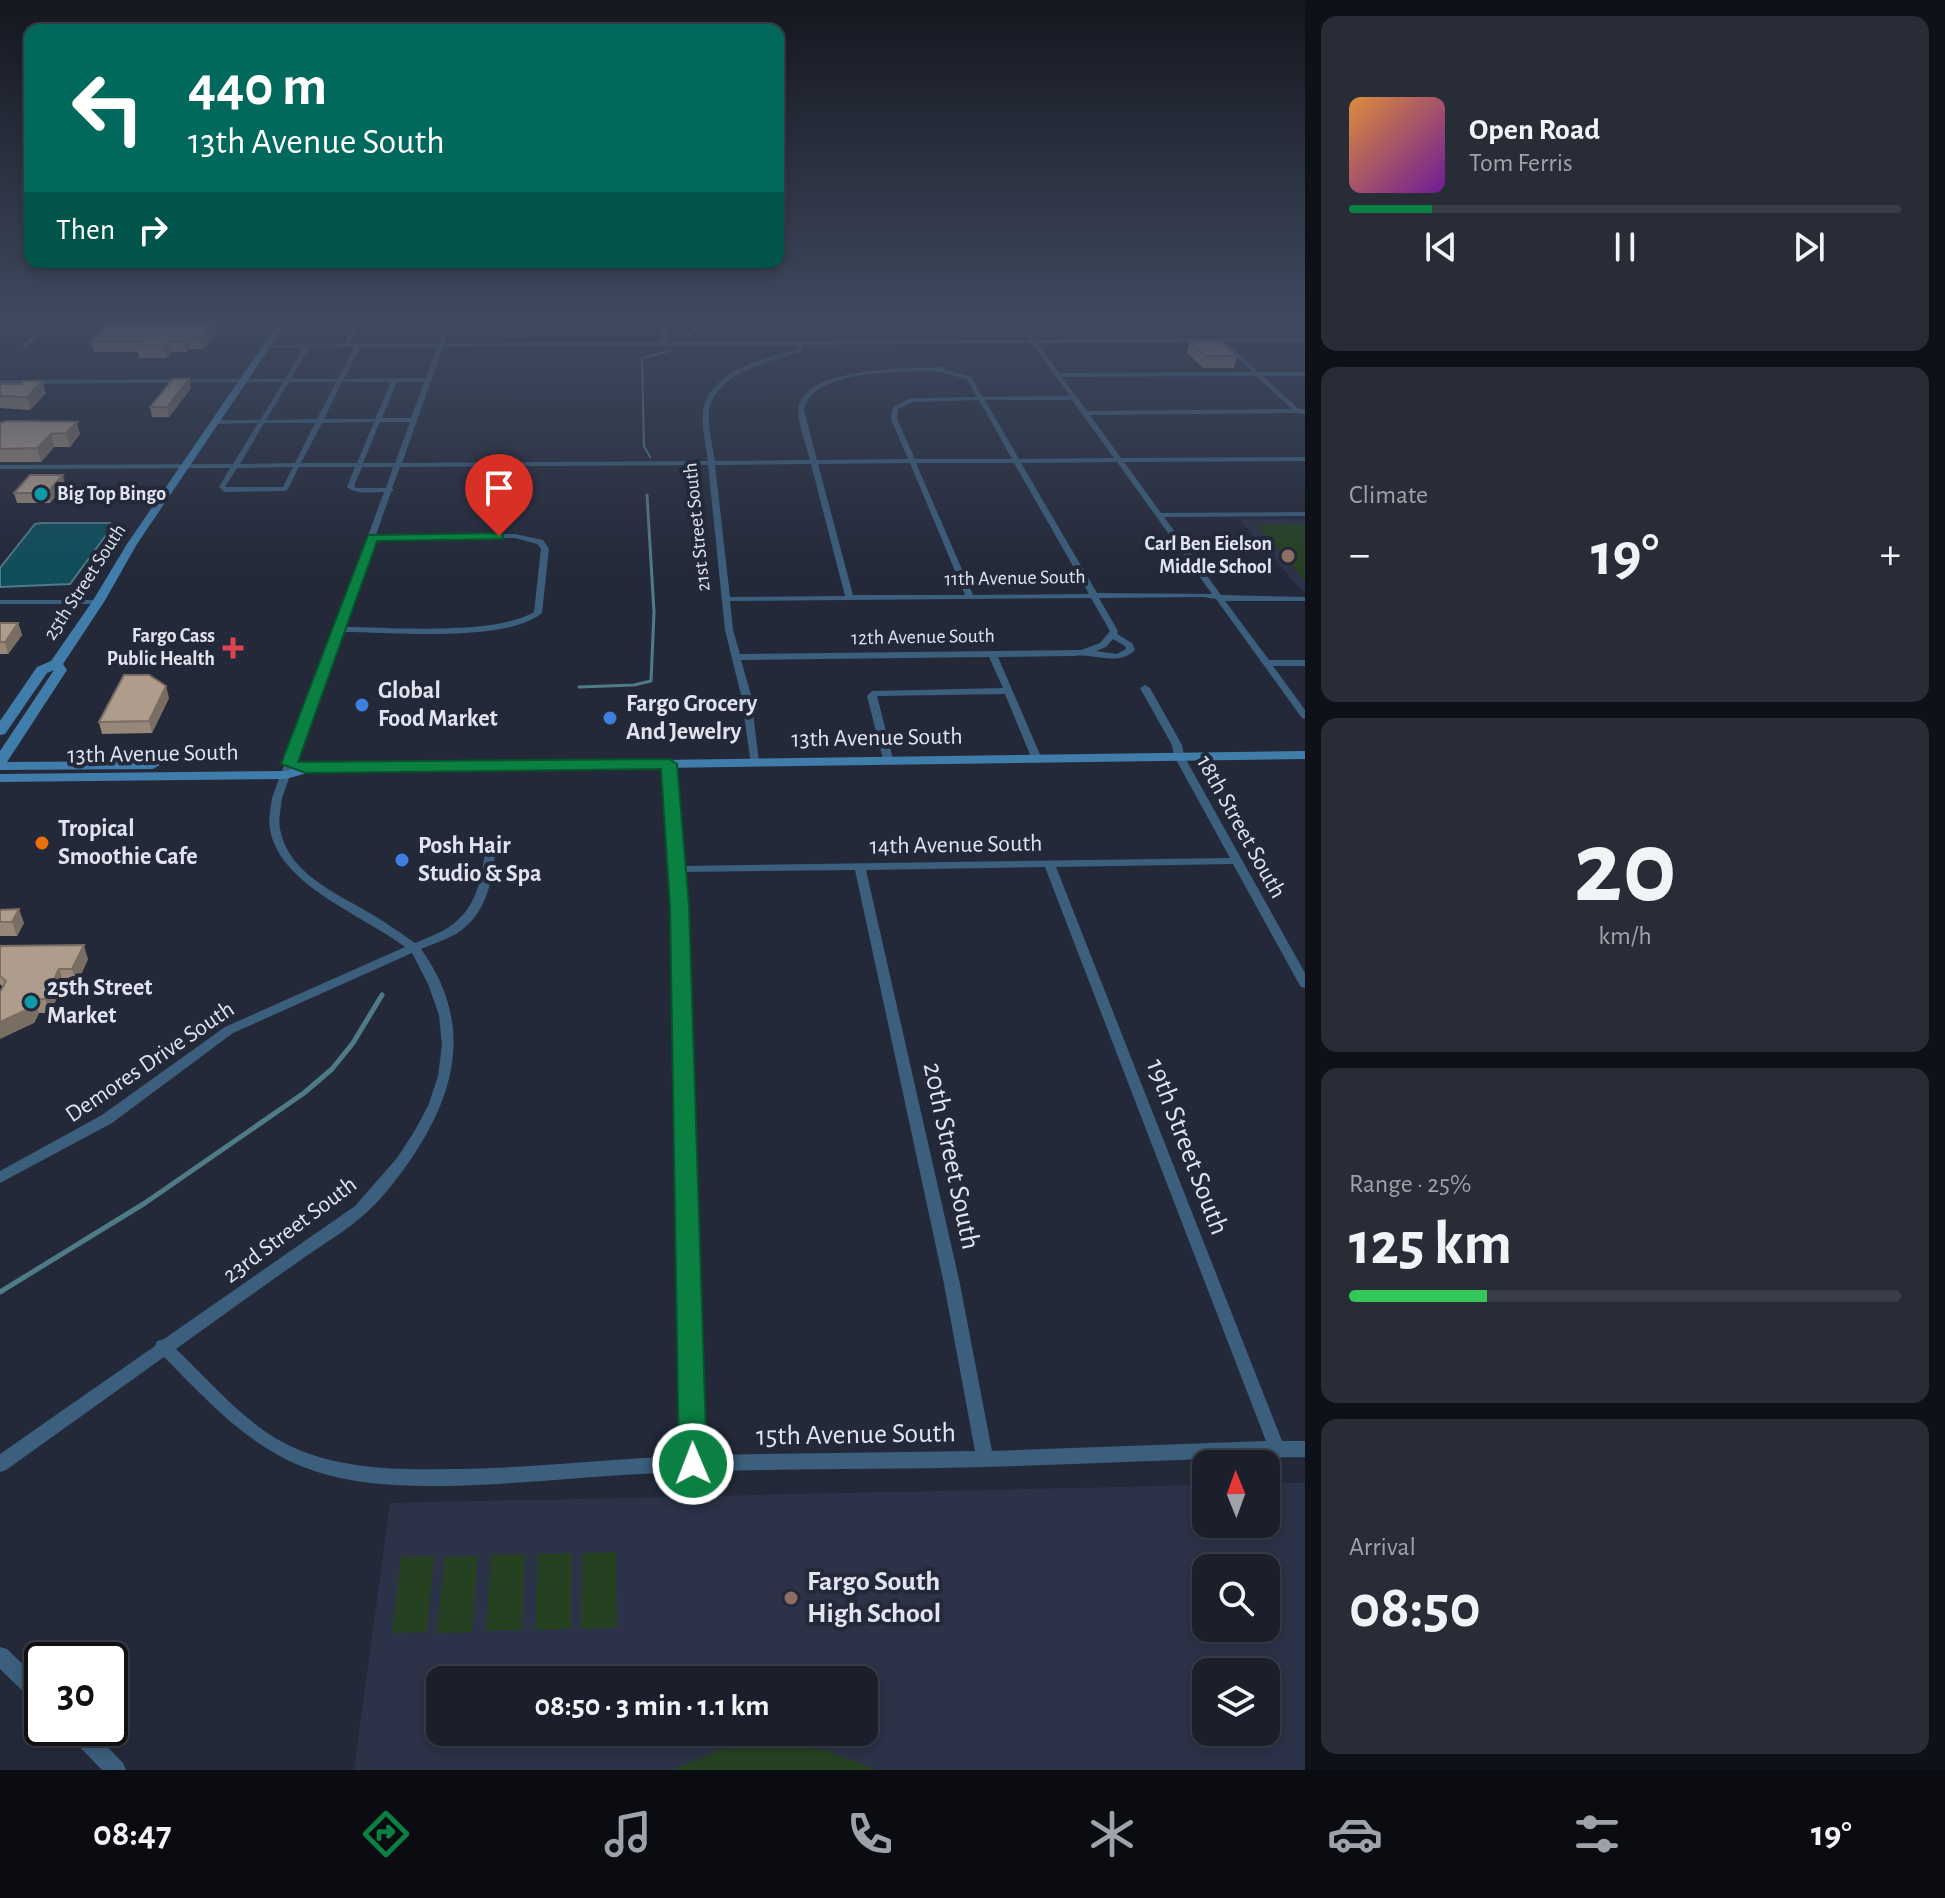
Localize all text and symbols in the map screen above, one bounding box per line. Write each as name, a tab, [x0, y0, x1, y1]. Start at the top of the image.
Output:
icon: left	[56, 56, 160, 160]
text: 440 m	[188, 59, 327, 115]
text: Open Road	[1469, 115, 1600, 145]
text: 13th Avenue South	[188, 124, 445, 160]
text: Tom Ferris	[1469, 150, 1573, 176]
icon: right	[131, 208, 175, 252]
text: Then	[56, 215, 115, 245]
icon: previous	[1419, 225, 1463, 269]
icon: pause	[1603, 225, 1647, 269]
icon: next	[1787, 225, 1831, 269]
pin	[465, 454, 533, 536]
street label: 21st Street South	[680, 462, 714, 592]
icon: arrive	[477, 466, 521, 510]
text: Climate	[1349, 482, 1428, 508]
place label: Big Top Bingo	[57, 484, 166, 504]
marker: Big Top Bingo	[32, 485, 50, 503]
street label: 25th Street South	[40, 520, 130, 644]
text: 19°	[1591, 526, 1659, 586]
text: −	[1349, 533, 1370, 577]
text: +	[1880, 533, 1901, 577]
place label: Carl Ben Eielson Middle School	[1145, 534, 1272, 577]
marker: Carl Ben Eielson Middle School	[1279, 547, 1297, 565]
street label: 11th Avenue South	[944, 567, 1086, 589]
place label: Fargo Cass Public Health	[107, 626, 215, 669]
street label: 12th Avenue South	[851, 626, 995, 648]
marker: Fargo Cass Public Health	[222, 637, 244, 659]
place label: Global Food Market	[378, 679, 498, 731]
place label: Fargo Grocery And Jewelry	[626, 692, 758, 744]
marker: Global Food Market	[353, 696, 371, 714]
marker: Fargo Grocery And Jewelry	[601, 709, 619, 727]
street label: 13th Avenue South	[791, 725, 963, 751]
street label: 13th Avenue South	[67, 741, 239, 767]
street label: 18th Street South	[1192, 752, 1290, 902]
place label: Tropical Smoothie Cafe	[58, 817, 198, 869]
text: 20	[1573, 817, 1677, 921]
street label: 14th Avenue South	[869, 831, 1043, 859]
marker: Tropical Smoothie Cafe	[33, 834, 51, 852]
place label: Posh Hair Studio & Spa	[418, 834, 542, 886]
marker: Posh Hair Studio & Spa	[393, 851, 411, 869]
text: km/h	[1598, 923, 1652, 949]
place label: 25th Street Market	[47, 976, 152, 1028]
marker: 25th Street Market	[22, 993, 40, 1011]
street label: Demores Drive South	[61, 997, 239, 1127]
street label: 19th Street South	[1141, 1055, 1233, 1239]
street label: 20th Street South	[918, 1060, 984, 1252]
text: Range · 25%	[1349, 1171, 1471, 1197]
street label: 23rd Street South	[219, 1172, 361, 1288]
text: 125 km	[1349, 1215, 1512, 1275]
street label: 15th Avenue South	[756, 1419, 956, 1451]
position arrow	[651, 1422, 735, 1506]
north arrow	[1192, 1450, 1280, 1538]
map controls	[1192, 1450, 1280, 1746]
text: Arrival	[1349, 1534, 1416, 1560]
button: search	[1192, 1554, 1280, 1642]
place label: Fargo South High School	[807, 1568, 941, 1628]
text: 08:50	[1349, 1578, 1481, 1638]
marker: Fargo South High School	[782, 1589, 800, 1607]
speed limit sign: 30	[24, 1642, 128, 1746]
button: layers	[1192, 1658, 1280, 1746]
text: 08:50 · 3 min · 1.1 km	[534, 1691, 770, 1721]
icon: directions	[358, 1806, 414, 1862]
icon: music	[600, 1806, 656, 1862]
icon: phone	[842, 1806, 898, 1862]
icon: climate	[1084, 1806, 1140, 1862]
icon: car	[1327, 1806, 1383, 1862]
icon: filters	[1569, 1806, 1625, 1862]
text: 08:47	[93, 1816, 172, 1852]
text: 19°	[1811, 1816, 1852, 1852]

